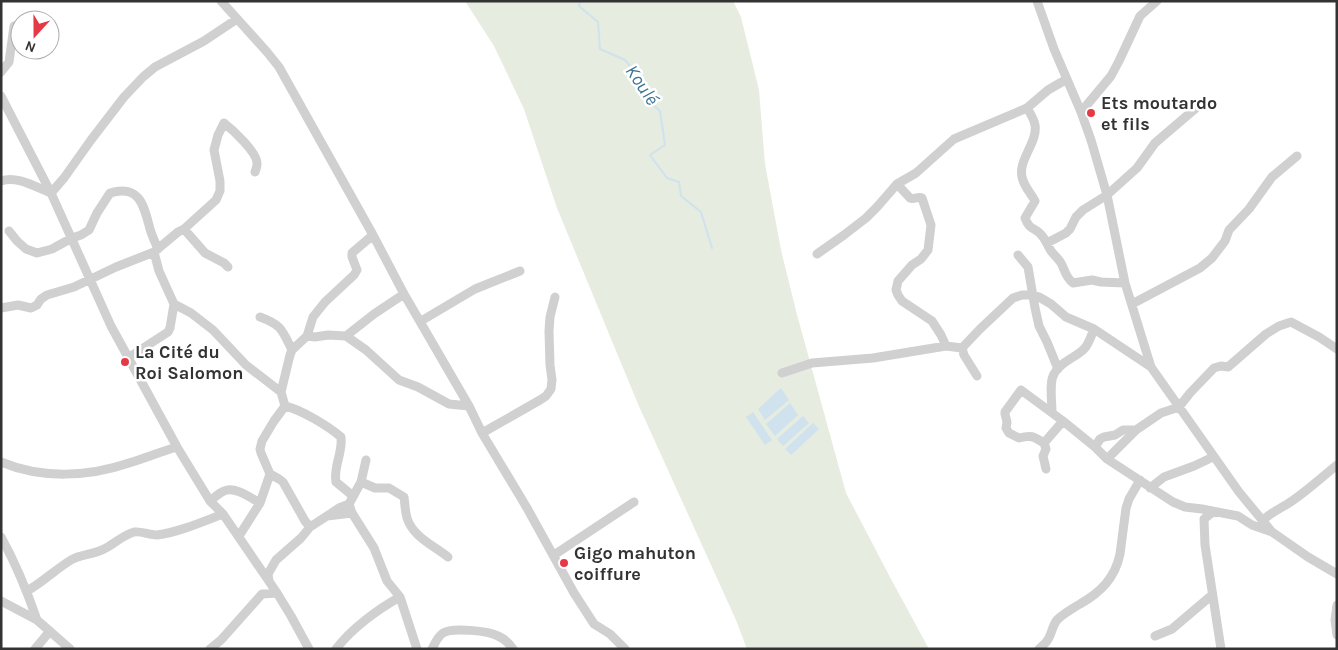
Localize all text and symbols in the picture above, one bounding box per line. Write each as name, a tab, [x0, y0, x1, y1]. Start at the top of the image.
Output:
north arrow	[10, 10, 60, 60]
text: N	[23, 37, 38, 56]
water label: Koulé	[621, 61, 663, 109]
place label: Ets moutardo et fils	[1101, 92, 1217, 135]
marker: Ets moutardo et fils	[1085, 107, 1097, 119]
place label: La Cité du Roi Salomon	[135, 341, 243, 384]
marker: La Cité du Roi Salomon	[119, 356, 131, 368]
place label: Gigo mahuton coiffure	[574, 542, 696, 585]
marker: Gigo mahuton coiffure	[558, 557, 570, 569]

